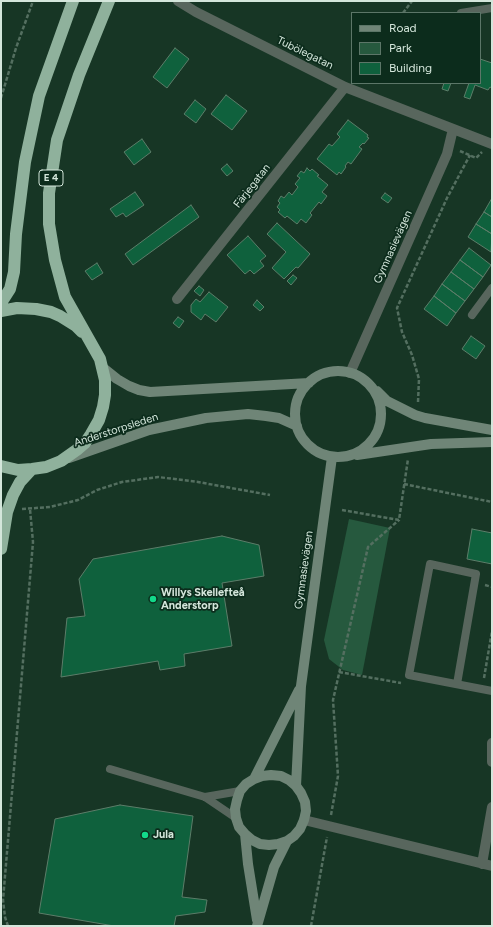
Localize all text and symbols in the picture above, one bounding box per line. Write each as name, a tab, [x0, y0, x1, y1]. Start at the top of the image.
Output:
legend	[351, 12, 481, 84]
text: Road	[389, 21, 417, 35]
street label: Tubölegatan	[275, 34, 335, 72]
text: Park	[389, 41, 412, 55]
text: Building	[389, 61, 432, 75]
street label: Färjegatan	[231, 161, 273, 211]
road number: E 4	[39, 170, 63, 186]
street label: Gymnasievägen	[371, 208, 415, 286]
street label: Anderstorpsleden	[72, 410, 160, 450]
street label: Gymnasievägen	[292, 530, 316, 610]
place label: Willys Skellefteå Anderstorp	[161, 586, 245, 612]
marker: Willys Skellefteå Anderstorp	[148, 594, 158, 604]
place label: Jula	[153, 828, 174, 842]
marker: Jula	[140, 830, 150, 840]

